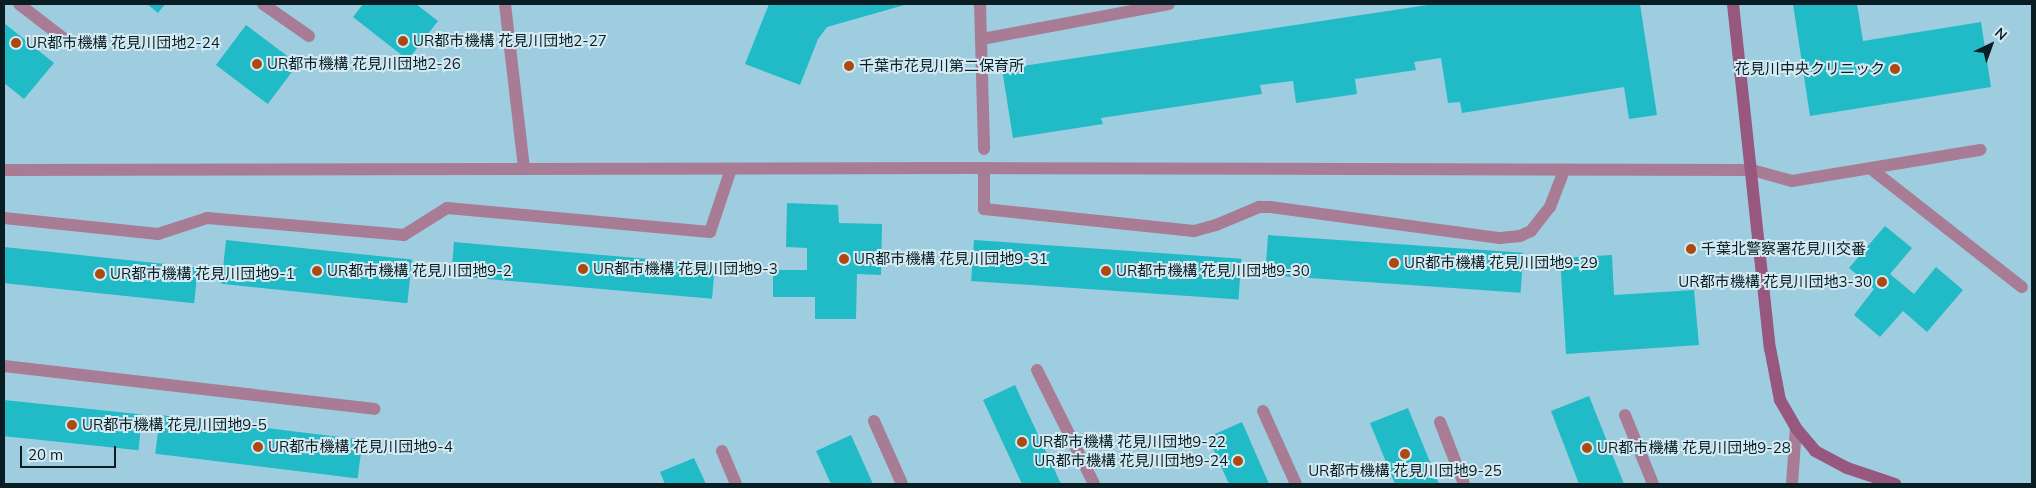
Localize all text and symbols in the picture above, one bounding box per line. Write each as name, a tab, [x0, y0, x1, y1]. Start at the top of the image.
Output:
north arrow	[1966, 20, 2016, 70]
text: N	[1991, 24, 2011, 44]
place label: UR都市機構 花見川団地2-27	[413, 32, 607, 50]
place label: UR都市機構 花見川団地2-24	[26, 34, 220, 52]
marker: UR都市機構 花見川団地2-27	[397, 35, 409, 47]
marker: UR都市機構 花見川団地2-24	[10, 37, 22, 49]
place label: UR都市機構 花見川団地2-26	[267, 55, 461, 73]
place label: 千葉市花見川第二保育所	[859, 57, 1024, 75]
marker: UR都市機構 花見川団地2-26	[251, 58, 263, 70]
marker: 千葉市花見川第二保育所	[843, 60, 855, 72]
place label: 花見川中央クリニック	[1735, 60, 1885, 78]
marker: 花見川中央クリニック	[1889, 63, 1901, 75]
place label: 千葉北警察署花見川交番	[1701, 240, 1866, 258]
marker: 千葉北警察署花見川交番	[1685, 243, 1697, 255]
place label: UR都市機構 花見川団地9-31	[854, 250, 1048, 268]
marker: UR都市機構 花見川団地9-31	[838, 253, 850, 265]
place label: UR都市機構 花見川団地9-29	[1404, 254, 1598, 272]
marker: UR都市機構 花見川団地9-29	[1388, 257, 1400, 269]
place label: UR都市機構 花見川団地9-3	[593, 260, 778, 278]
place label: UR都市機構 花見川団地9-2	[327, 262, 512, 280]
place label: UR都市機構 花見川団地9-30	[1116, 262, 1310, 280]
marker: UR都市機構 花見川団地9-3	[577, 263, 589, 275]
place label: UR都市機構 花見川団地9-1	[110, 265, 295, 283]
marker: UR都市機構 花見川団地9-2	[311, 265, 323, 277]
marker: UR都市機構 花見川団地9-30	[1100, 265, 1112, 277]
marker: UR都市機構 花見川団地9-1	[94, 268, 106, 280]
place label: UR都市機構 花見川団地3-30	[1678, 273, 1872, 291]
marker: UR都市機構 花見川団地3-30	[1876, 276, 1888, 288]
place label: UR都市機構 花見川団地9-5	[82, 416, 267, 434]
marker: UR都市機構 花見川団地9-5	[66, 419, 78, 431]
place label: UR都市機構 花見川団地9-22	[1032, 433, 1226, 451]
scale bar	[22, 436, 119, 468]
marker: UR都市機構 花見川団地9-22	[1016, 436, 1028, 448]
place label: UR都市機構 花見川団地9-4	[268, 438, 453, 456]
place label: UR都市機構 花見川団地9-28	[1597, 439, 1791, 457]
marker: UR都市機構 花見川団地9-4	[252, 441, 264, 453]
marker: UR都市機構 花見川団地9-28	[1581, 442, 1593, 454]
text: 20 m	[28, 445, 63, 464]
marker: UR都市機構 花見川団地9-25	[1399, 448, 1411, 460]
place label: UR都市機構 花見川団地9-24	[1034, 452, 1228, 470]
marker: UR都市機構 花見川団地9-24	[1232, 455, 1244, 467]
place label: UR都市機構 花見川団地9-25	[1308, 462, 1502, 480]

